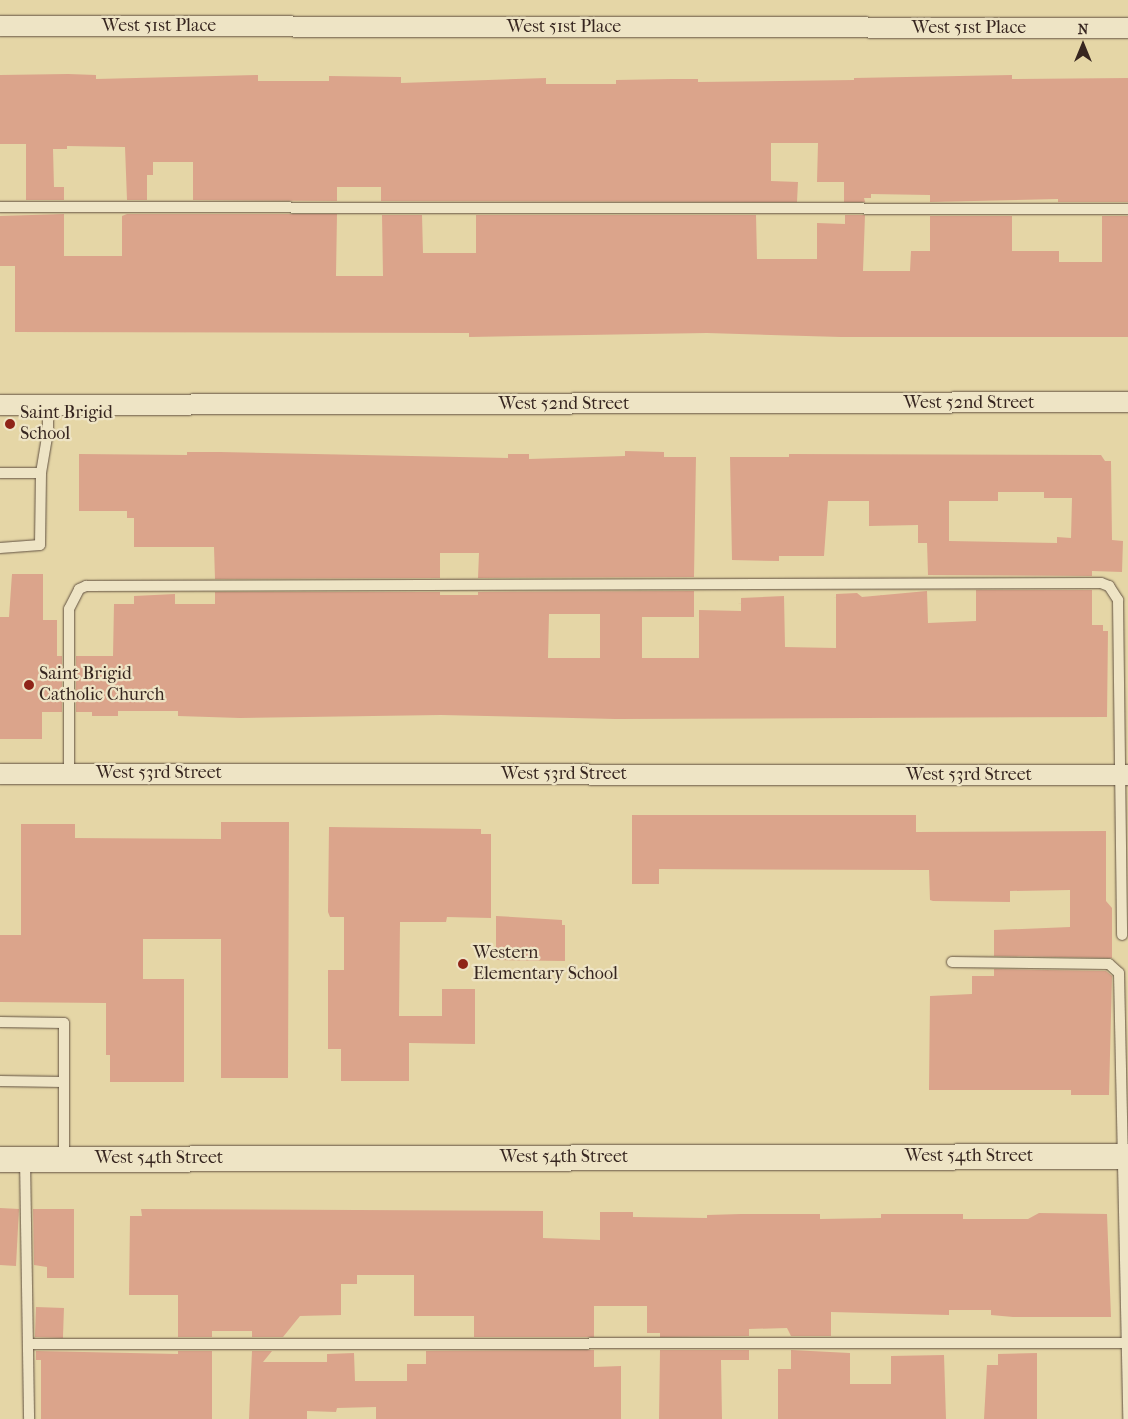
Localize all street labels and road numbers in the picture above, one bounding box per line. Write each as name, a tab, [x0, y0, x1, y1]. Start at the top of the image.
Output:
street label: West 51st Place	[102, 15, 216, 37]
street label: West 51st Place	[507, 16, 621, 38]
street label: West 51st Place	[912, 17, 1026, 39]
street label: West 52nd Street	[904, 392, 1034, 414]
street label: West 52nd Street	[499, 393, 629, 415]
street label: West 53rd Street	[96, 762, 222, 784]
street label: West 53rd Street	[501, 763, 627, 785]
street label: West 53rd Street	[906, 764, 1032, 786]
street label: West 54th Street	[905, 1145, 1033, 1167]
street label: West 54th Street	[500, 1146, 628, 1168]
street label: West 54th Street	[95, 1147, 223, 1169]

